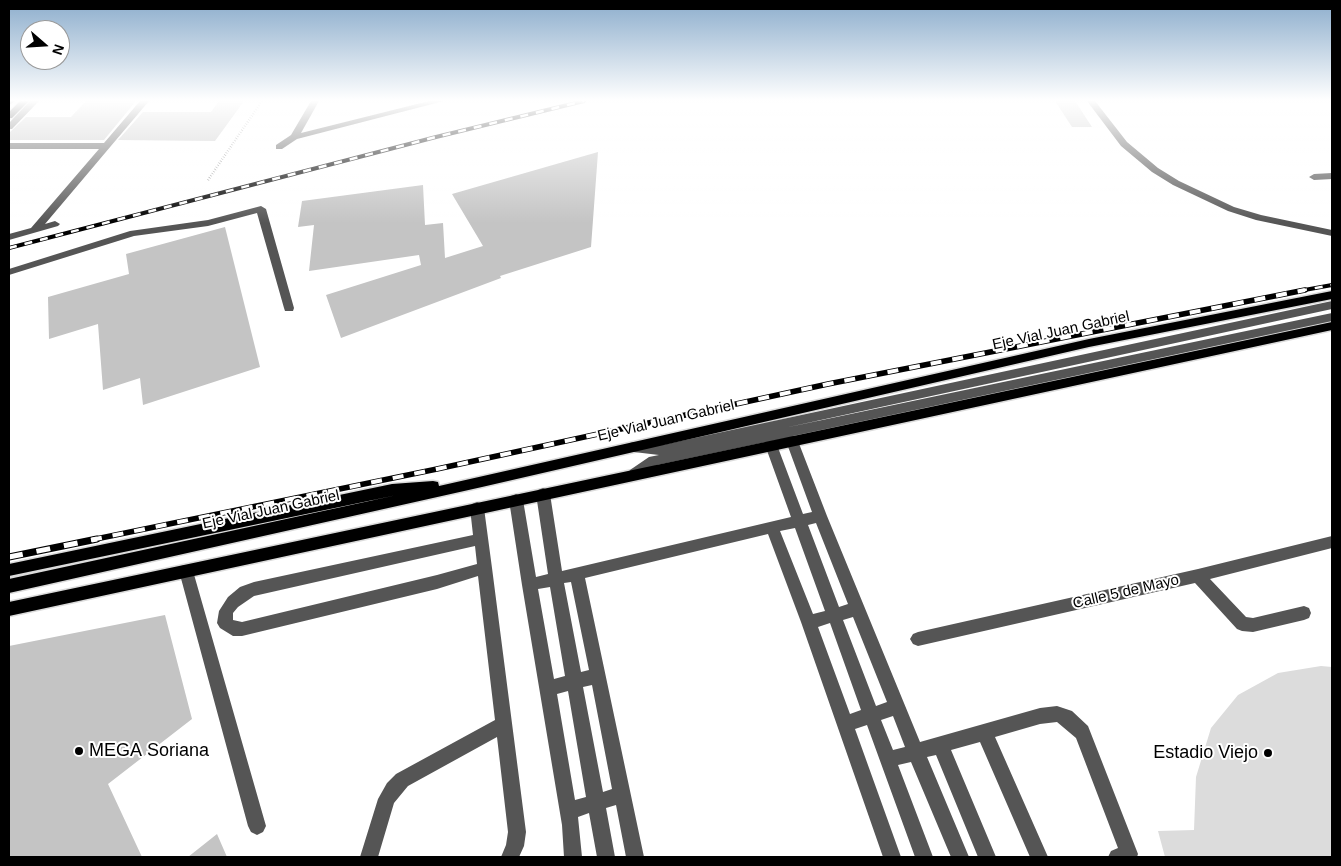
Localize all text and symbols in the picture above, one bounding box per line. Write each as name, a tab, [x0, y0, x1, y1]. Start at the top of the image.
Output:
north arrow	[20, 20, 70, 70]
text: N	[49, 42, 67, 57]
street label: Eje Vial Juan Gabriel	[991, 308, 1131, 354]
street label: Eje Vial Juan Gabriel	[596, 397, 736, 445]
street label: Eje Vial Juan Gabriel	[201, 487, 341, 533]
street label: Calle 5 de Mayo	[1071, 571, 1181, 613]
place label: MEGA Soriana	[89, 740, 209, 762]
place label: Estadio Viejo	[1153, 742, 1258, 764]
marker: MEGA Soriana	[73, 745, 85, 757]
marker: Estadio Viejo	[1262, 747, 1274, 759]

